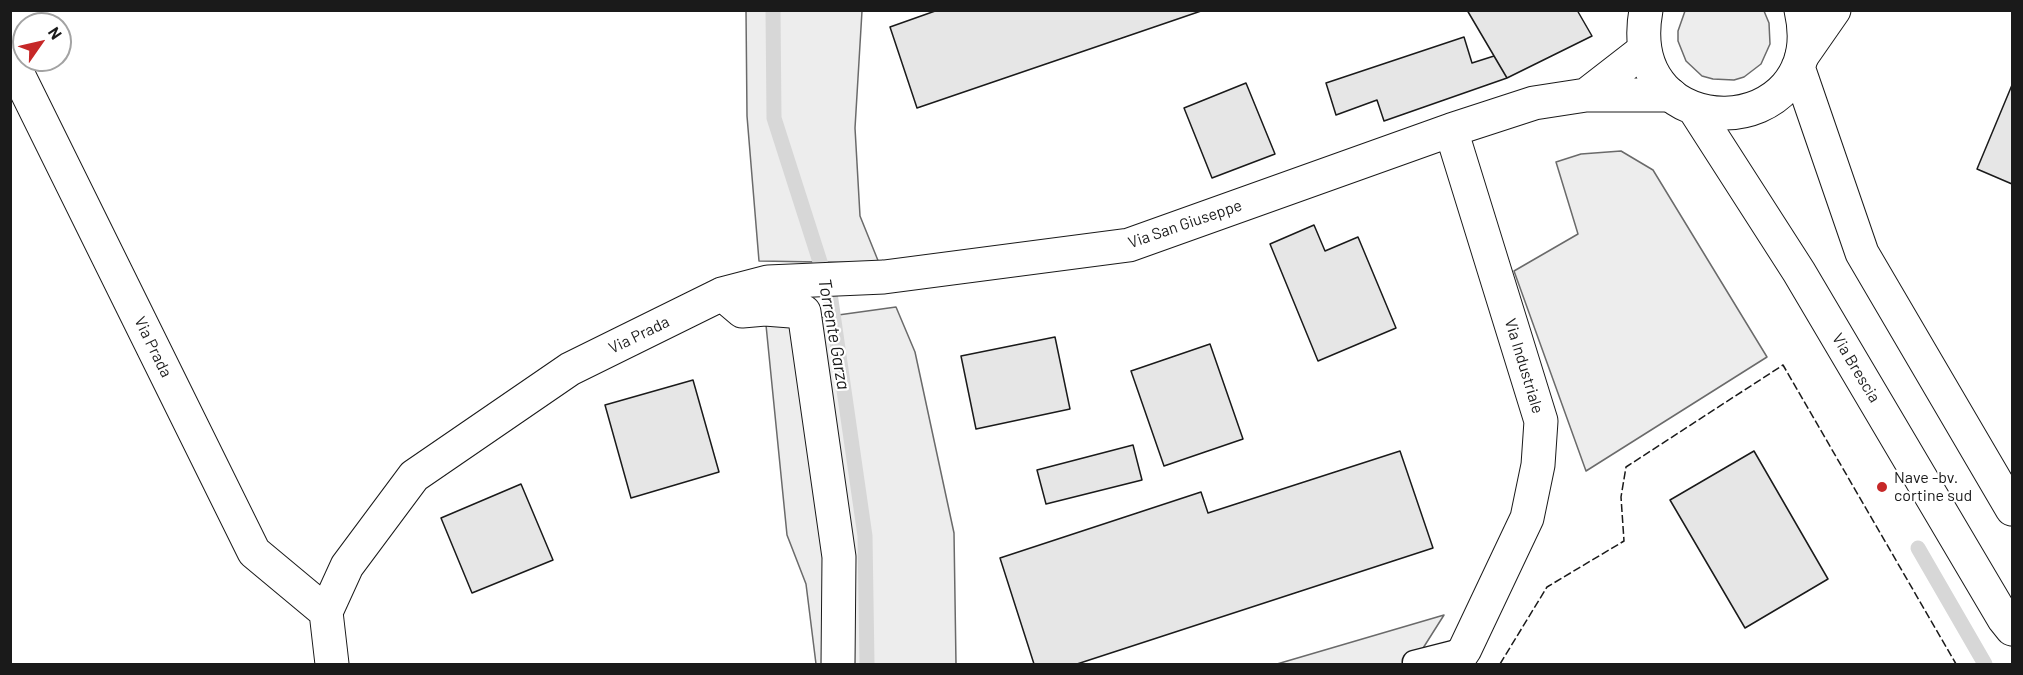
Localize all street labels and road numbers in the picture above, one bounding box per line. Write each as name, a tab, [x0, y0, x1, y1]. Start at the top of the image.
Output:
street label: Via San Giuseppe	[1126, 196, 1244, 252]
street label: Via Prada	[605, 312, 673, 358]
street label: Via Prada	[130, 313, 176, 381]
street label: Via Industriale	[1500, 316, 1548, 416]
street label: Via Brescia	[1828, 330, 1884, 406]

